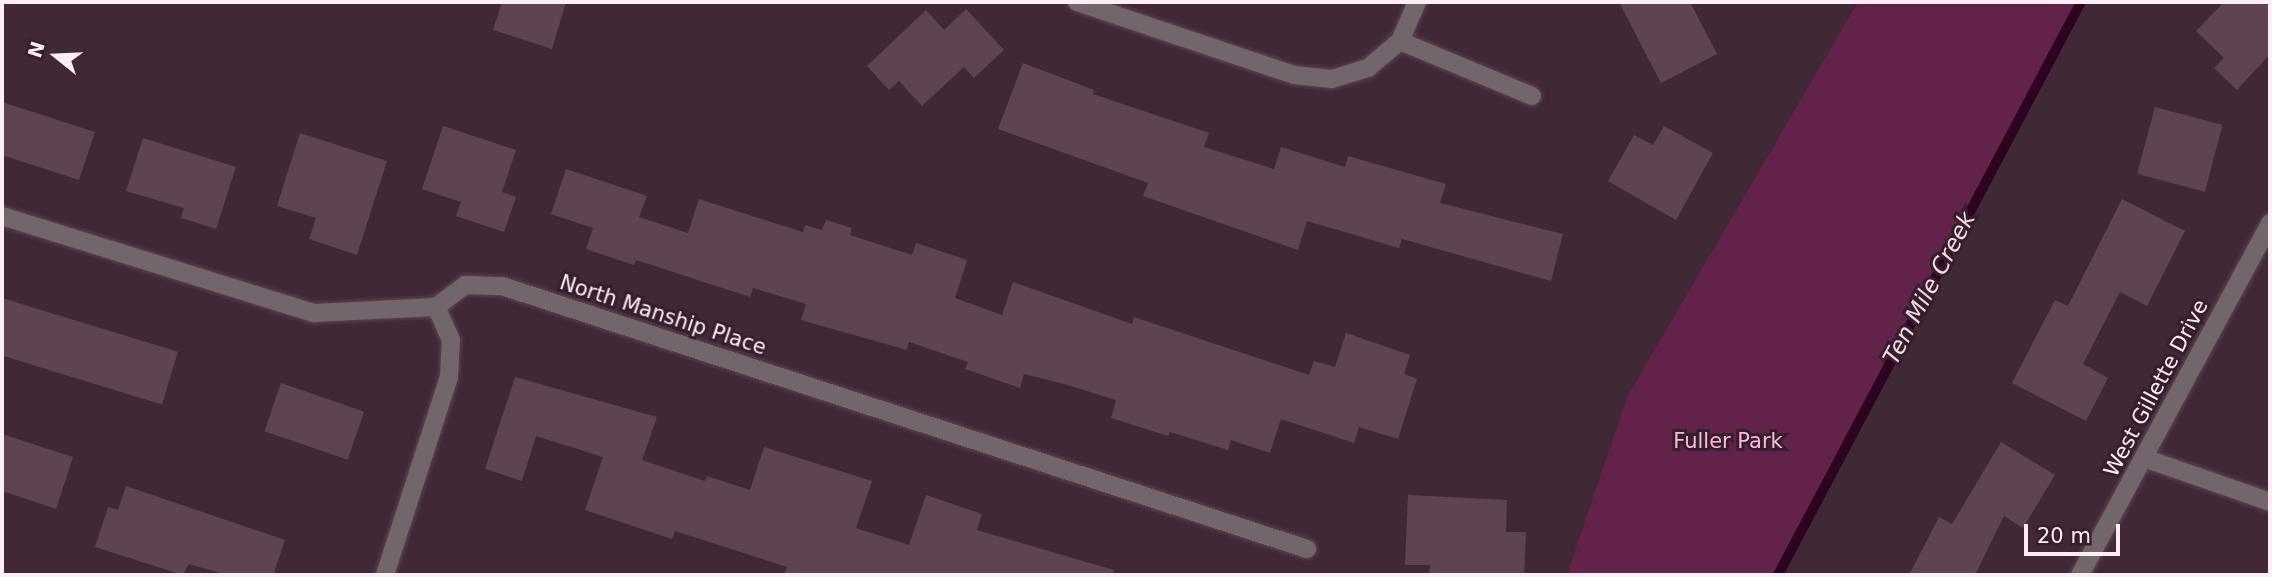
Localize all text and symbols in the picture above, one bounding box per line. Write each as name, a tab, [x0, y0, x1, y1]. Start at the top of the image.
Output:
north arrow	[21, 21, 91, 91]
text: N	[23, 39, 49, 60]
water label: Ten Mile Creek	[1877, 207, 1981, 369]
street label: North Manship Place	[557, 270, 769, 360]
street label: West Gillette Drive	[2099, 295, 2213, 481]
park label: Fuller Park	[1673, 428, 1783, 454]
scale bar	[2027, 510, 2123, 554]
text: 20 m	[2037, 524, 2091, 548]

